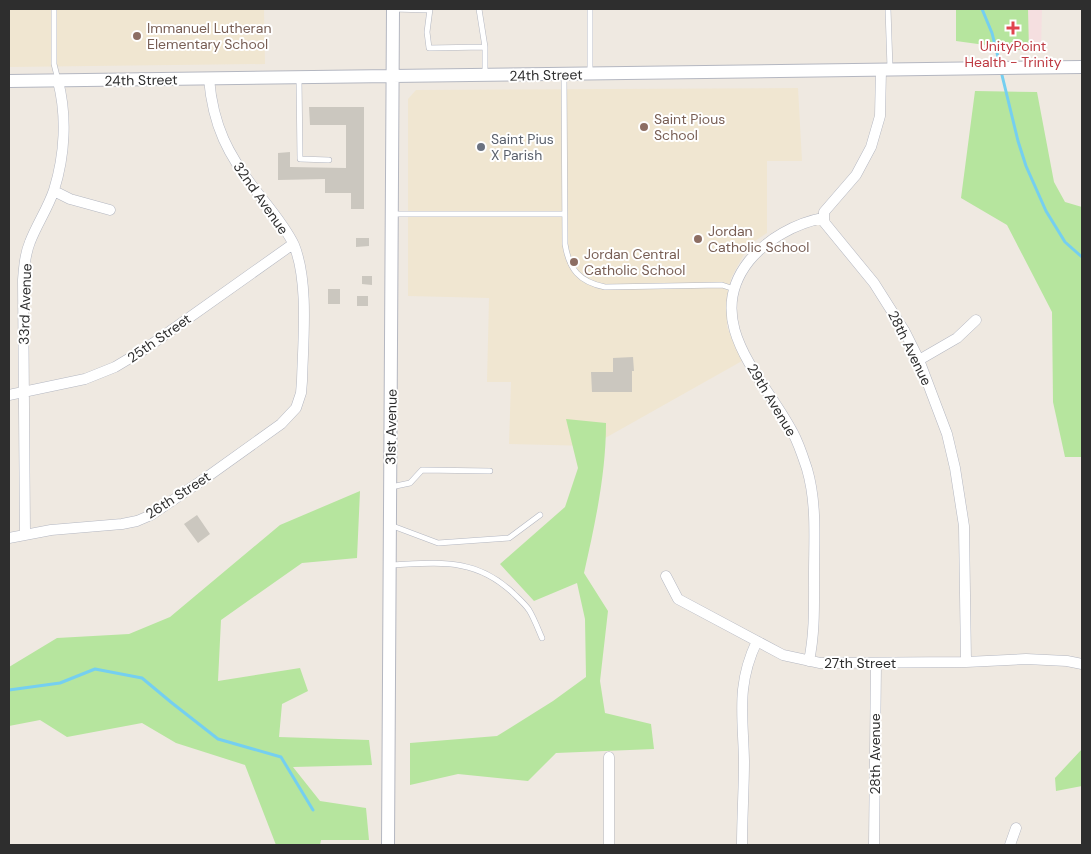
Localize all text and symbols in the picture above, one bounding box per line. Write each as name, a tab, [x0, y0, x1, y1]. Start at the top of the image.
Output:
place label: Immanuel Lutheran Elementary School	[147, 19, 271, 53]
marker: UnityPoint Health - Trinity	[1006, 21, 1020, 35]
marker: Immanuel Lutheran Elementary School	[131, 30, 143, 42]
place label: UnityPoint Health - Trinity	[964, 37, 1062, 71]
street label: 24th Street	[509, 65, 583, 85]
street label: 24th Street	[104, 70, 178, 90]
place label: Saint Pious School	[654, 110, 725, 144]
marker: Saint Pious School	[638, 121, 650, 133]
place label: Saint Pius X Parish	[491, 130, 554, 164]
marker: Saint Pius X Parish	[475, 141, 487, 153]
street label: 32nd Avenue	[229, 158, 293, 238]
place label: Jordan Catholic School	[708, 222, 809, 256]
marker: Jordan Catholic School	[692, 233, 704, 245]
place label: Jordan Central Catholic School	[584, 245, 685, 279]
marker: Jordan Central Catholic School	[568, 256, 580, 268]
street label: 33rd Avenue	[15, 263, 35, 345]
street label: 28th Avenue	[884, 308, 936, 388]
street label: 25th Street	[124, 310, 194, 366]
street label: 29th Avenue	[743, 360, 801, 440]
street label: 31st Avenue	[381, 389, 401, 465]
street label: 26th Street	[142, 467, 214, 523]
street label: 27th Street	[824, 654, 896, 672]
street label: 28th Avenue	[866, 713, 884, 795]

